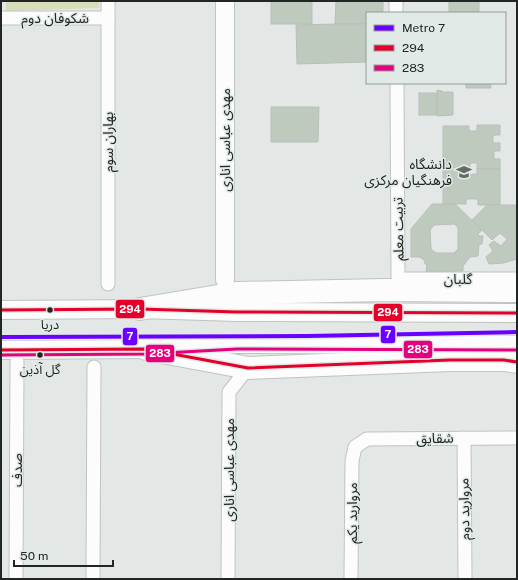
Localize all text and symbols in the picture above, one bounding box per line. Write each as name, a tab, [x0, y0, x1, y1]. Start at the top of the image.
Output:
street label: شکوفان دوم	[21, 10, 89, 29]
legend	[366, 12, 506, 84]
text: Metro 7	[402, 21, 445, 35]
text: 294	[402, 41, 425, 55]
text: 283	[402, 61, 424, 75]
street label: مهدی عباسی اناری	[217, 88, 234, 192]
street label: بهاران سوم	[100, 112, 119, 172]
place label: دانشگاه فرهنگیان مرکزی	[364, 156, 452, 189]
school or university icon: دانشگاه فرهنگیان مرکزی	[455, 163, 473, 181]
street label: تربیت معلم	[389, 197, 410, 261]
street label: گلبان	[444, 271, 472, 288]
line badge: 294	[115, 299, 145, 319]
text: 294	[119, 303, 141, 315]
line badge: 294	[373, 303, 403, 322]
marker: دریا	[45, 305, 55, 315]
text: 294	[377, 306, 399, 318]
place label: دریا	[41, 317, 59, 332]
line badge: 7	[380, 325, 396, 344]
line badge: 7	[122, 327, 138, 346]
text: 7	[385, 328, 392, 340]
text: 7	[127, 330, 134, 342]
line badge: 283	[403, 340, 433, 359]
text: 283	[407, 343, 429, 355]
line badge: 283	[145, 344, 175, 363]
text: 283	[149, 347, 171, 359]
marker: گل آذین	[35, 350, 45, 360]
place label: گل آذین	[20, 362, 61, 378]
street label: مهدی عباسی اناری	[221, 418, 238, 522]
street label: شقایق	[416, 430, 454, 448]
street label: صدف	[9, 453, 25, 487]
street label: مروارید دوم	[455, 478, 476, 540]
street label: مروارید یکم	[344, 482, 363, 544]
scale bar	[14, 542, 113, 568]
text: 50 m	[20, 549, 48, 563]

